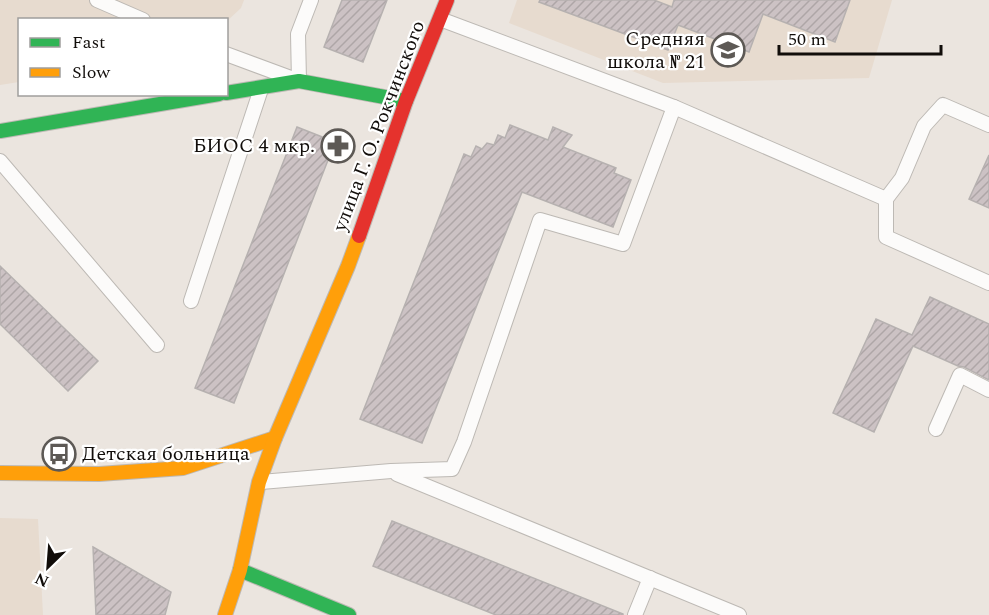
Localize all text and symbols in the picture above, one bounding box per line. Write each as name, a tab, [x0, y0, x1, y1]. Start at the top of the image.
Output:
street label: улица Г. О. Рокчинского	[325, 16, 433, 237]
legend	[18, 18, 228, 96]
scale bar	[779, 18, 941, 56]
place label: Средняя школа № 21	[607, 24, 705, 77]
text: 50 m	[788, 26, 826, 53]
text: Fast	[72, 29, 105, 56]
school or university icon: Средняя школа № 21	[710, 32, 746, 68]
text: Slow	[72, 59, 111, 86]
pharmacy icon: БИОС 4 мкр.	[320, 128, 356, 164]
place label: БИОС 4 мкр.	[193, 131, 315, 161]
bus stop icon: Детская больница	[41, 436, 77, 472]
place label: Детская больница	[82, 439, 250, 469]
north arrow	[18, 537, 78, 597]
text: N	[31, 566, 53, 593]

